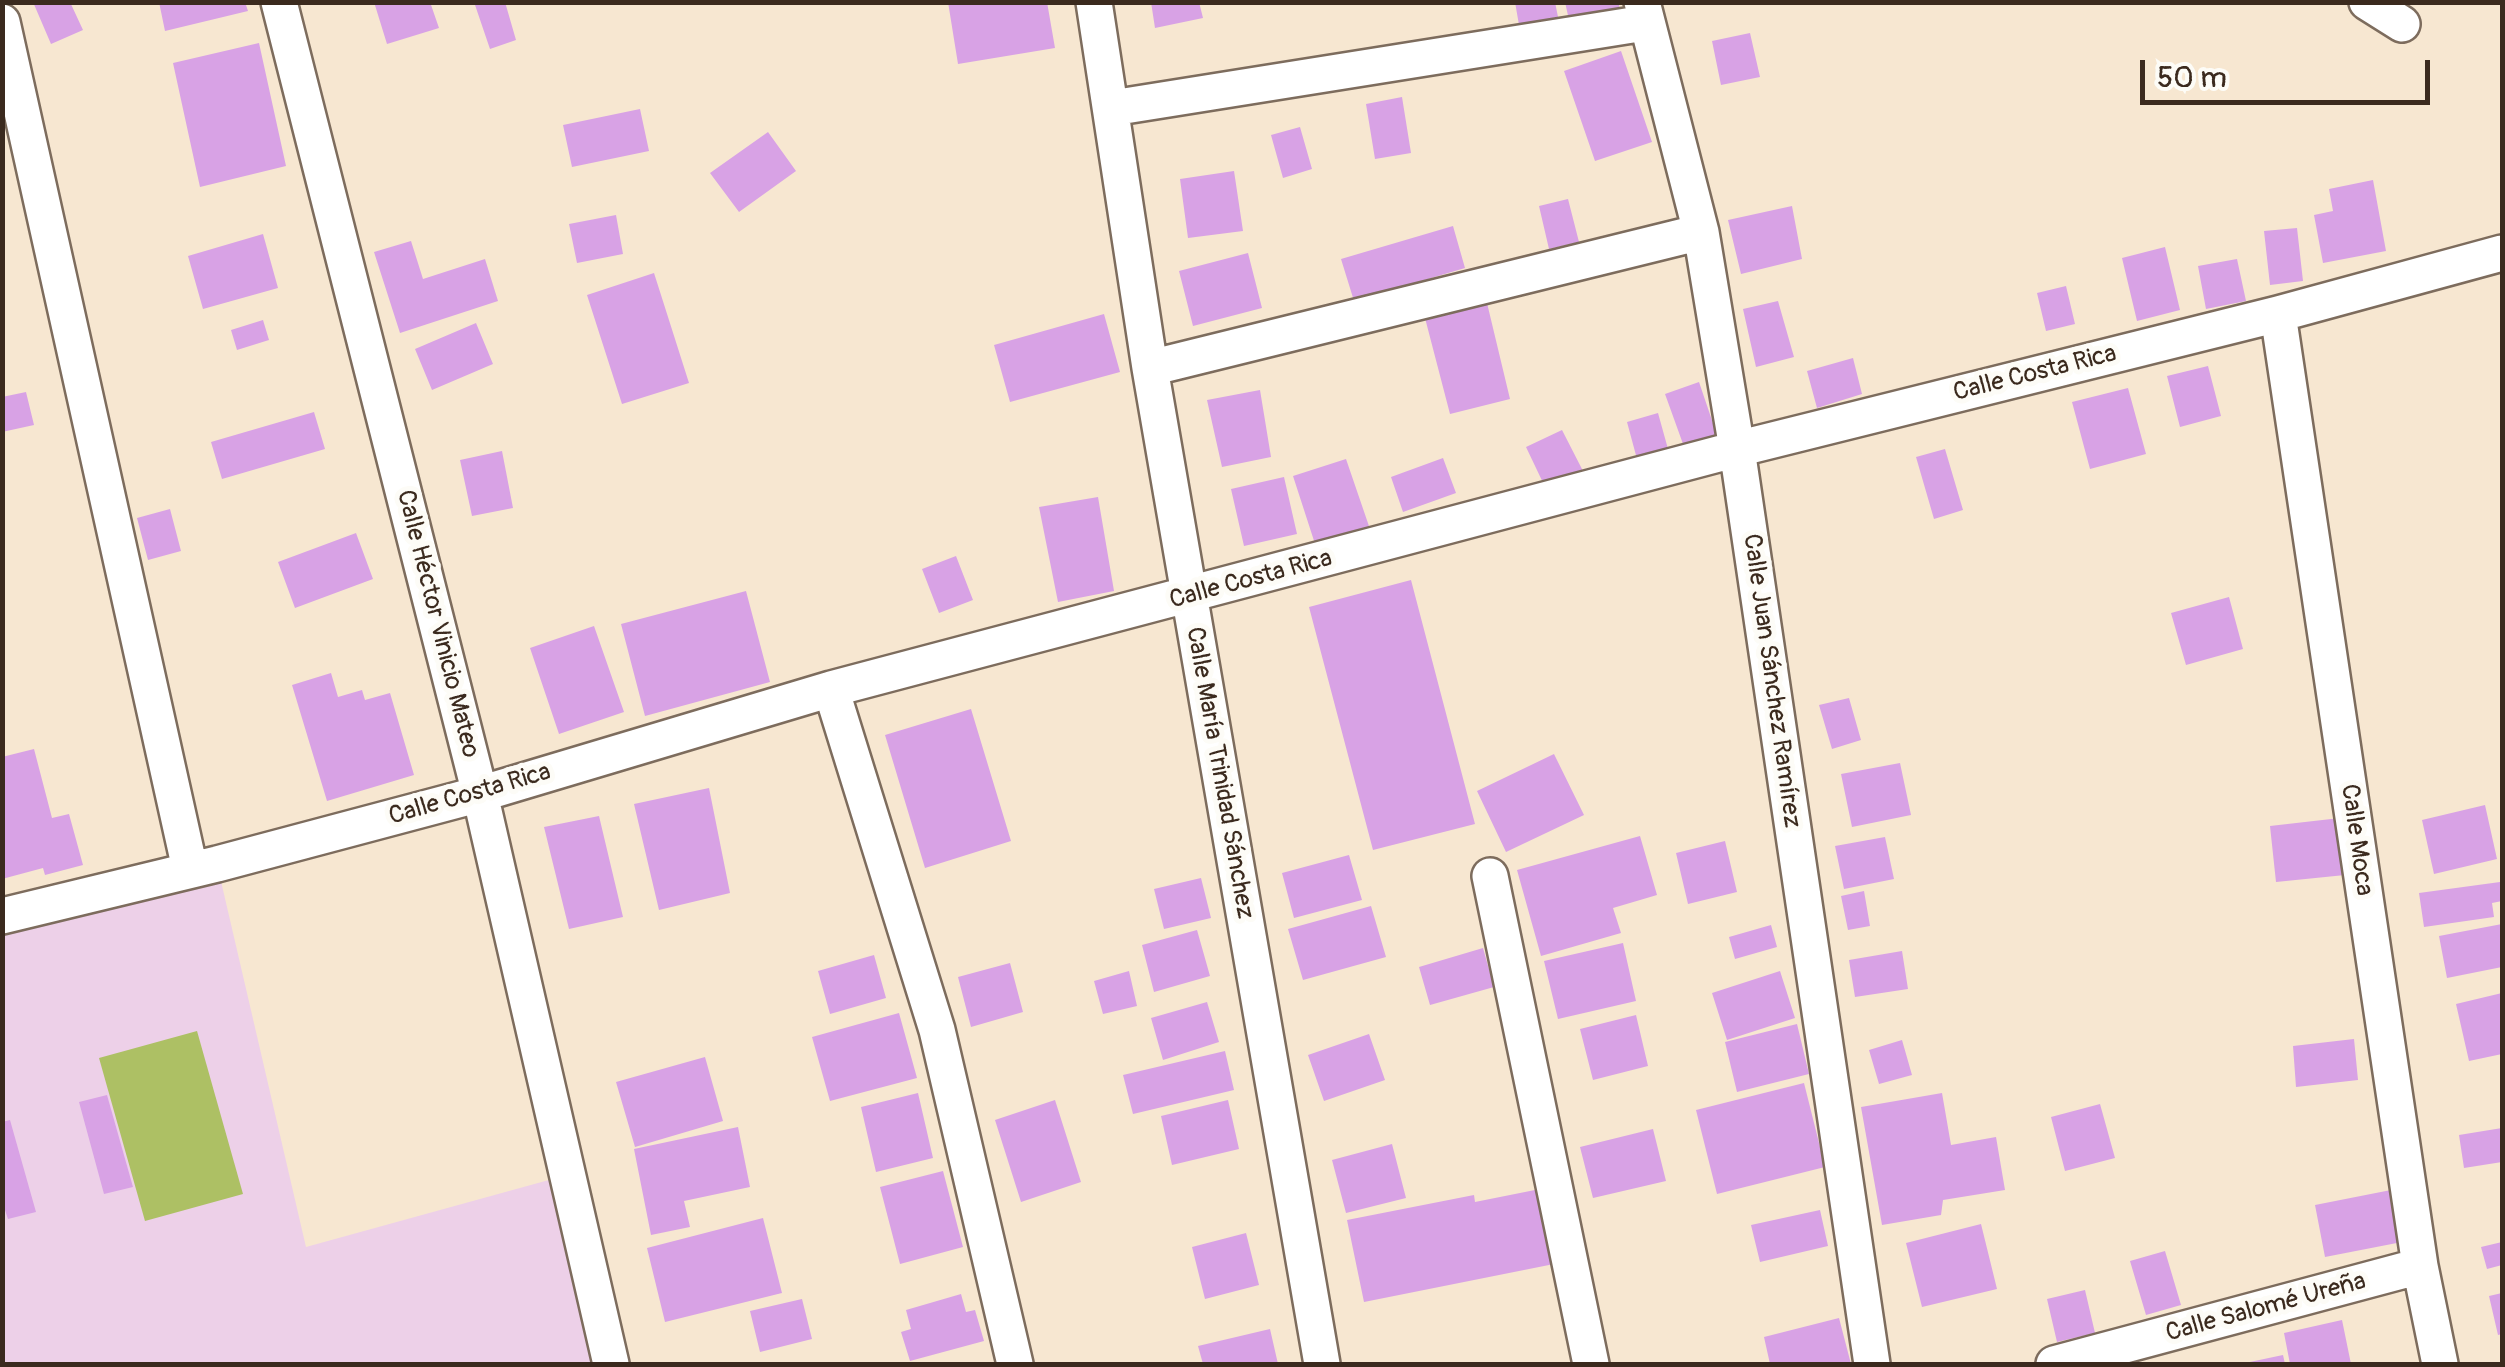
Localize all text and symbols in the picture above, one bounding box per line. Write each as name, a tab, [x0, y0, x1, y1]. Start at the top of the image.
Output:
scale bar	[2145, 40, 2435, 102]
text: 50 m	[2157, 59, 2227, 96]
street label: Calle Costa Rica	[1950, 339, 2120, 409]
street label: Calle Héctor Vinicio Mateo	[389, 487, 485, 761]
street label: Calle Juan Sánchez Ramírez	[1736, 532, 1806, 830]
street label: Calle Costa Rica	[1166, 544, 1336, 616]
street label: Calle María Trinidad Sánchez	[1179, 625, 1259, 921]
street label: Calle Costa Rica	[386, 758, 554, 832]
street label: Calle Moca	[2333, 782, 2379, 898]
street label: Calle Salomé Ureña	[2163, 1267, 2369, 1349]

